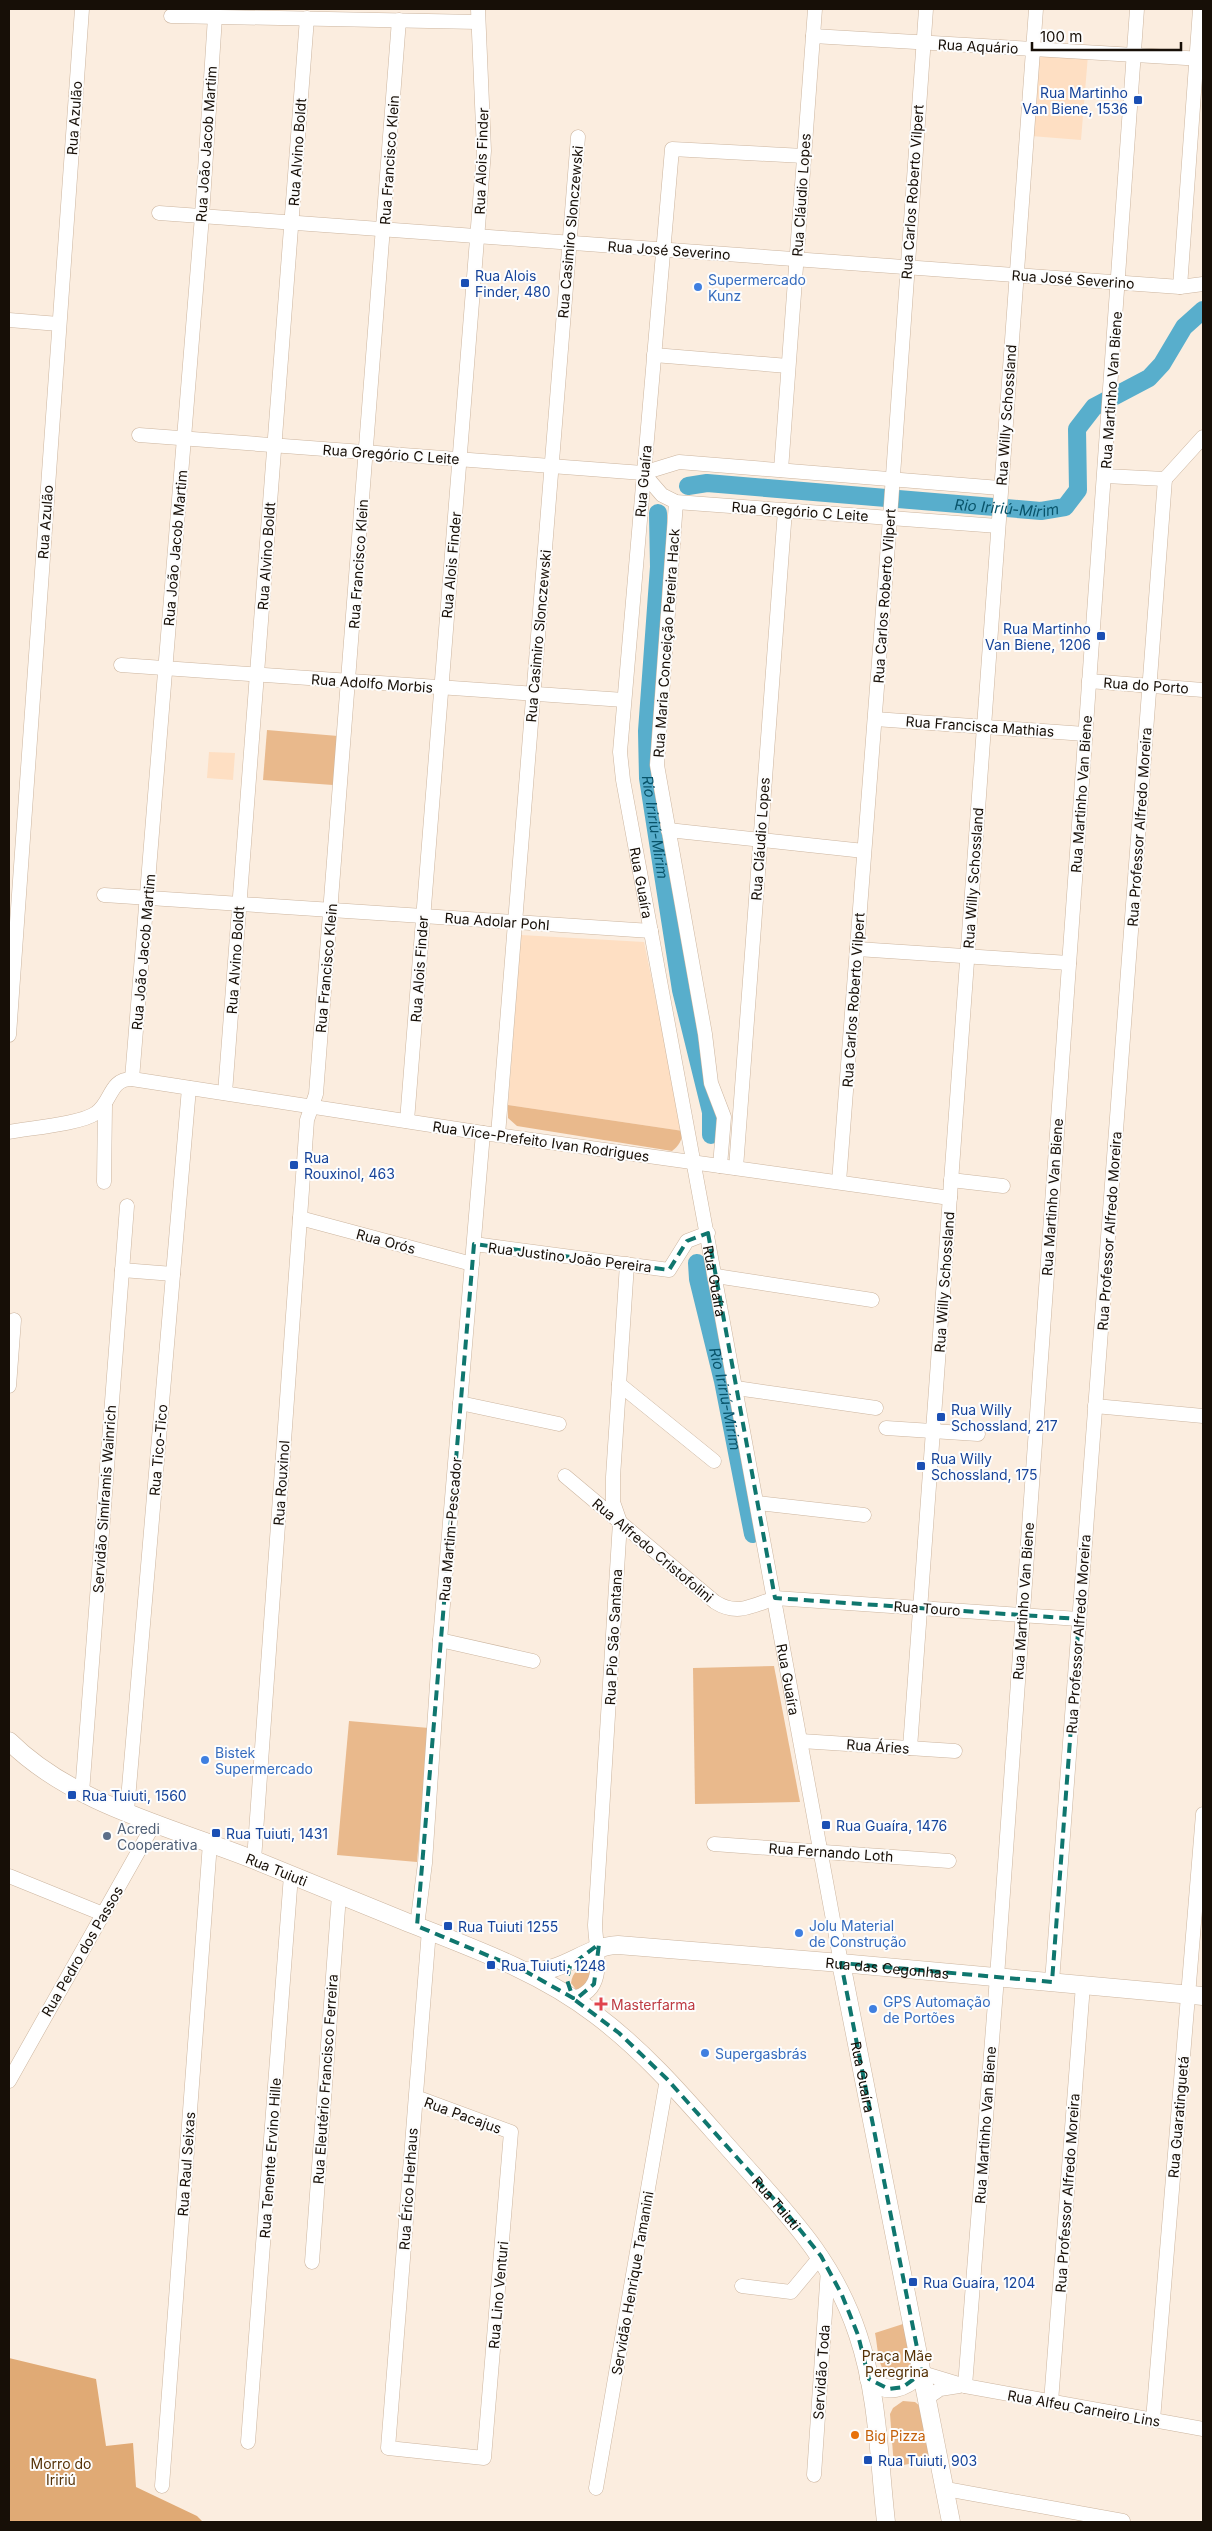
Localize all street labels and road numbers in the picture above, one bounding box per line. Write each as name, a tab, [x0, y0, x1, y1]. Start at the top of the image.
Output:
street label: Rua Aquário	[937, 35, 1019, 57]
street label: Rua João Jacob Martim	[192, 65, 220, 223]
street label: Rua Azulão	[63, 80, 85, 156]
street label: Rua Francisco Klein	[376, 95, 402, 225]
street label: Rua Alvino Boldt	[285, 97, 309, 207]
street label: Rua Carlos Roberto Vilpert	[897, 104, 927, 280]
street label: Rua Alois Finder	[471, 107, 491, 215]
street label: Rua Cláudio Lopes	[788, 133, 814, 257]
street label: Rua Casimiro Slonczewski	[554, 145, 586, 319]
street label: Rua José Severino	[607, 237, 731, 263]
street label: Rua José Severino	[1011, 266, 1135, 292]
street label: Rua Martinho Van Biene	[1097, 311, 1125, 469]
street label: Rua Willy Schossland	[993, 344, 1019, 486]
street label: Rua Gregório C Leite	[322, 441, 460, 467]
street label: Rua Guaíra	[631, 444, 655, 518]
street label: Rua João Jacob Martim	[160, 469, 190, 627]
street label: Rua Azulão	[34, 484, 56, 560]
street label: Rua Gregório C Leite	[731, 498, 869, 524]
street label: Rua Francisco Klein	[345, 499, 371, 629]
street label: Rua Alvino Boldt	[254, 501, 278, 611]
street label: Rua Carlos Roberto Vilpert	[869, 508, 899, 684]
street label: Rua Alois Finder	[438, 511, 464, 619]
street label: Rua Maria Conceição Pereira Hack	[650, 528, 683, 758]
street label: Rua Casimiro Slonczewski	[522, 549, 554, 723]
street label: Rua Adolfo Morbis	[311, 670, 433, 696]
street label: Rua do Porto	[1103, 674, 1189, 696]
street label: Rua Francisca Mathias	[905, 712, 1055, 740]
street label: Rua Martinho Van Biene	[1067, 715, 1095, 873]
street label: Rua Professor Alfredo Moreira	[1124, 727, 1154, 927]
street label: Rua Cláudio Lopes	[747, 777, 773, 901]
street label: Rua Willy Schossland	[960, 807, 986, 949]
street label: Rua Guaíra	[627, 846, 657, 920]
street label: Rua João Jacob Martim	[128, 873, 158, 1031]
street label: Rua Francisco Klein	[312, 902, 340, 1034]
street label: Rua Alvino Boldt	[223, 905, 247, 1015]
street label: Rua Adolar Pohl	[444, 909, 550, 933]
street label: Rua Carlos Roberto Vilpert	[838, 912, 868, 1088]
street label: Rua Alois Finder	[407, 915, 431, 1023]
street label: Rua Vice-Prefeito Ivan Rodrigues	[432, 1117, 650, 1165]
street label: Rua Martinho Van Biene	[1038, 1118, 1066, 1276]
street label: Rua Professor Alfredo Moreira	[1094, 1131, 1124, 1331]
street label: Rua Willy Schossland	[931, 1211, 957, 1353]
street label: Rua Orós	[355, 1225, 417, 1257]
street label: Rua Justino João Pereira	[487, 1239, 653, 1275]
street label: Rua Guaíra	[700, 1244, 730, 1318]
street label: Rua Tico-Tico	[146, 1403, 170, 1497]
street label: Servidão Simíramis Wainrich	[89, 1404, 119, 1594]
street label: Rua Rouxinol	[270, 1440, 292, 1526]
street label: Rua Martim-Pescador	[435, 1456, 465, 1602]
street label: Rua Alfredo Cristofolini	[589, 1495, 717, 1605]
street label: Rua Martinho Van Biene	[1009, 1522, 1037, 1680]
street label: Rua Professor Alfredo Moreira	[1063, 1534, 1093, 1734]
street label: Rua Pio São Santana	[601, 1568, 625, 1706]
street label: Rua Touro	[893, 1597, 961, 1619]
street label: Rua Guaíra	[774, 1642, 804, 1716]
street label: Rua Áries	[846, 1735, 910, 1757]
street label: Rua Fernando Loth	[768, 1839, 894, 1865]
street label: Rua Tuiuti	[244, 1849, 310, 1889]
street label: Rua Pedro dos Passos	[38, 1883, 126, 2019]
street label: Rua das Cegonhas	[825, 1953, 950, 1981]
street label: Rua Eleutério Francisco Ferreira	[309, 1973, 341, 2185]
street label: Rua Guaíra	[848, 2040, 879, 2114]
street label: Rua Martinho Van Biene	[971, 2046, 999, 2204]
street label: Rua Guaratinguetá	[1164, 2055, 1192, 2179]
street label: Rua Tenente Ervino Hille	[256, 2077, 284, 2239]
street label: Rua Pacajus	[422, 2093, 504, 2137]
street label: Rua Professor Alfredo Moreira	[1052, 2093, 1082, 2293]
street label: Rua Raul Seixas	[174, 2111, 198, 2217]
street label: Rua Érico Herhaus	[395, 2127, 421, 2251]
street label: Rua Tuiuti	[749, 2172, 805, 2233]
street label: Servidão Henrique Tamanini	[607, 2190, 657, 2376]
street label: Rua Lino Venturi	[485, 2240, 511, 2350]
street label: Servidão Toda	[809, 2324, 833, 2420]
street label: Rua Alfeu Carneiro Lins	[1006, 2386, 1162, 2430]

